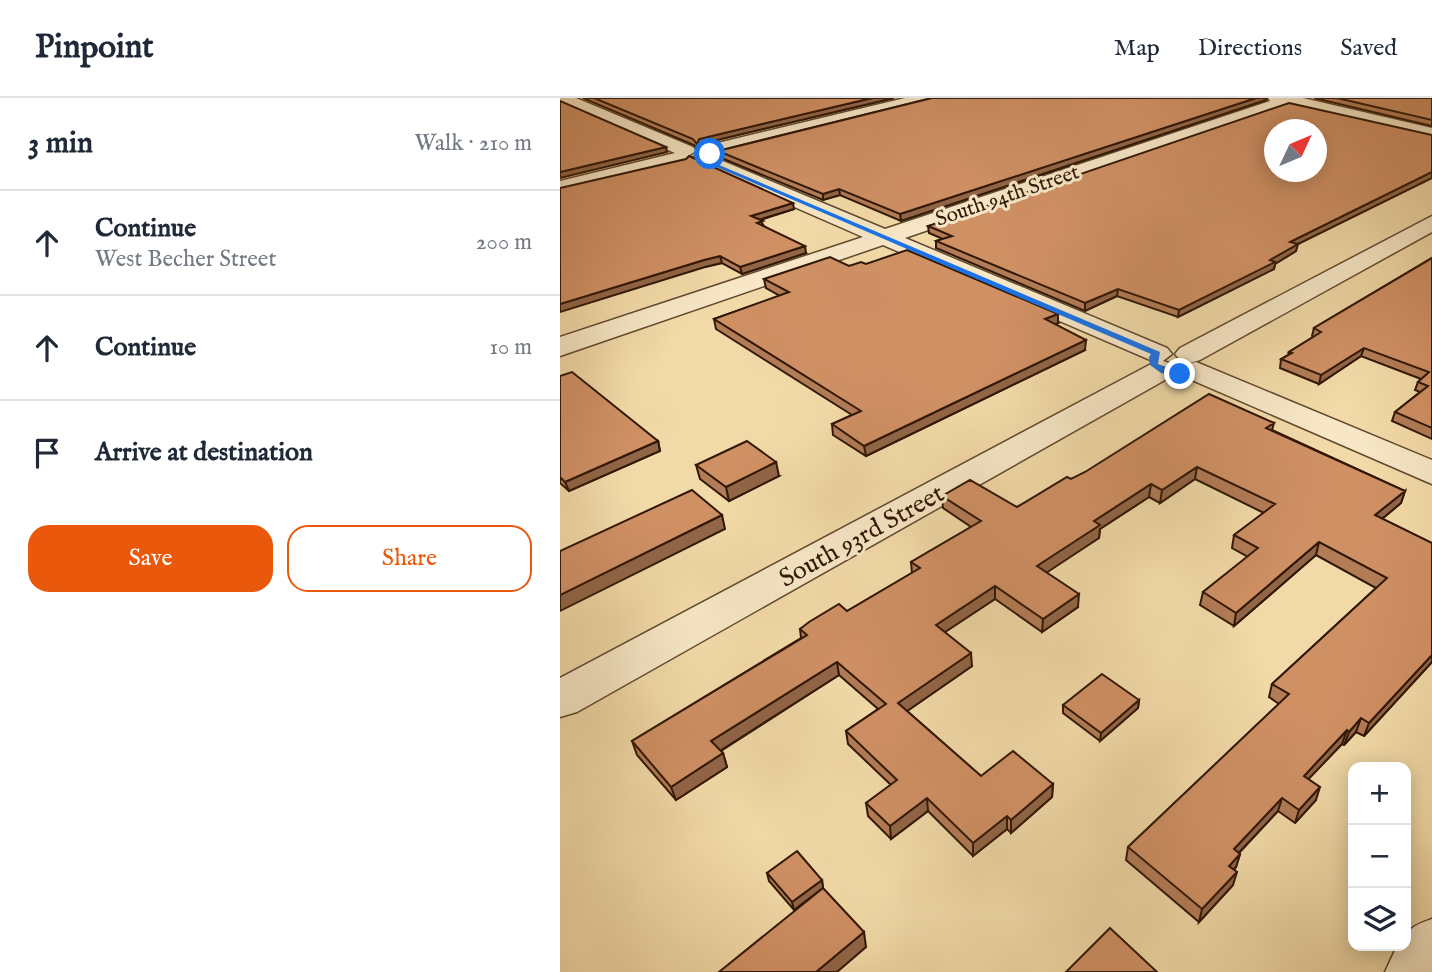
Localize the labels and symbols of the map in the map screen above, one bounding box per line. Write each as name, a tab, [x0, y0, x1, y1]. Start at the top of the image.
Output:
north arrow	[1264, 119, 1327, 182]
route start	[694, 138, 725, 169]
street label: South 94th Street	[932, 159, 1083, 234]
route end	[1164, 358, 1195, 389]
street label: South 93rd Street	[773, 477, 950, 595]

